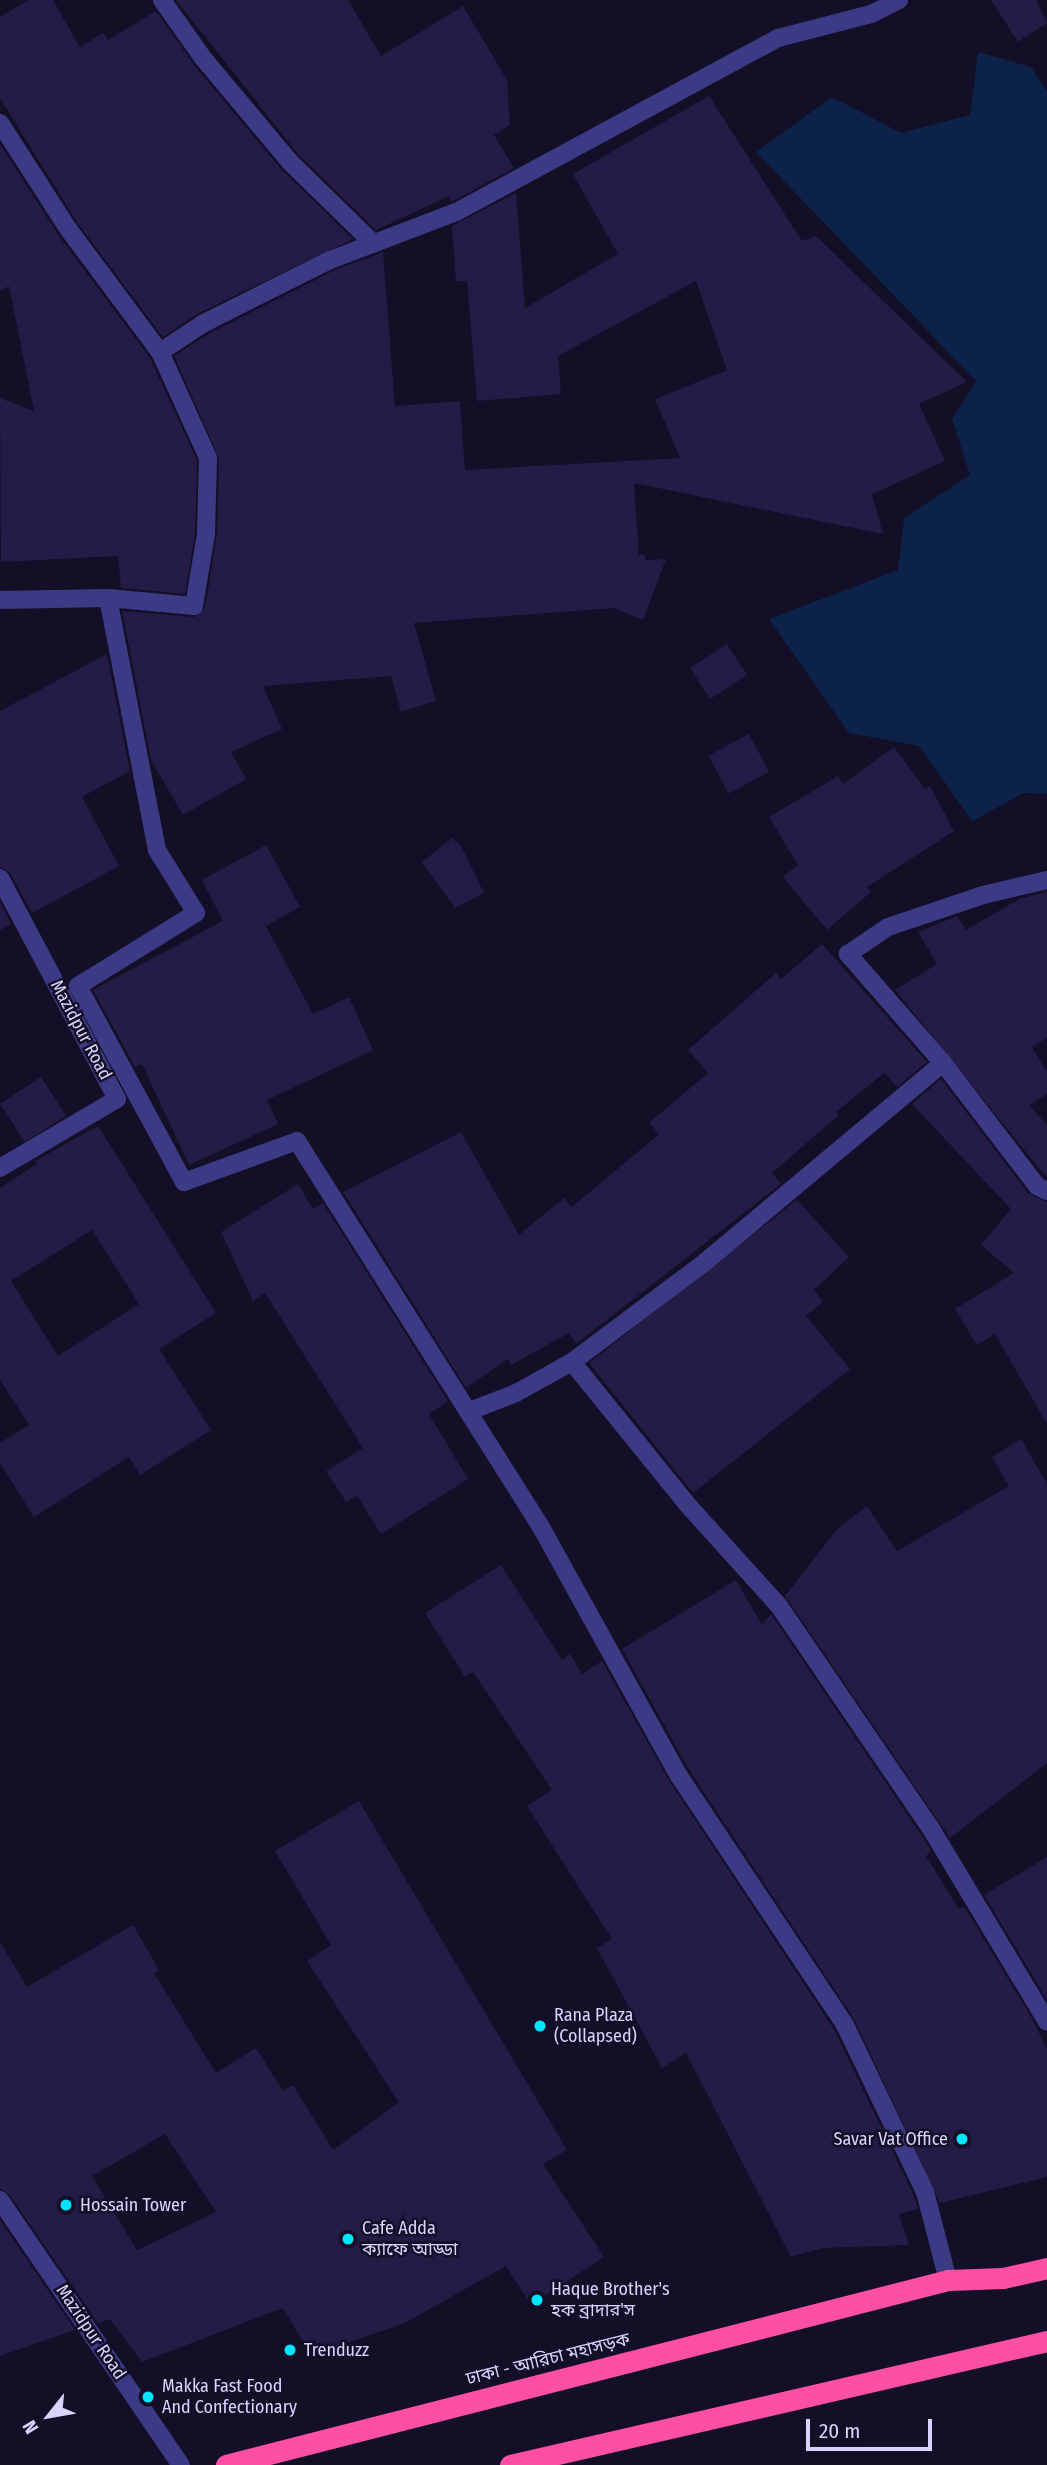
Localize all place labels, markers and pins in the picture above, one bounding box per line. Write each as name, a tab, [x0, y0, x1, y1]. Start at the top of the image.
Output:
place label: Rana Plaza (Collapsed)	[554, 2005, 637, 2048]
marker: Rana Plaza (Collapsed)	[532, 2018, 548, 2034]
place label: Savar Vat Office	[834, 2128, 948, 2150]
marker: Savar Vat Office	[954, 2131, 970, 2147]
place label: Hossain Tower	[80, 2194, 186, 2216]
marker: Hossain Tower	[58, 2197, 74, 2213]
place label: Cafe Adda ক্যাফে আড্ডা	[362, 2218, 458, 2260]
marker: Cafe Adda ক্যাফে আড্ডা	[340, 2231, 356, 2247]
place label: Haque Brother's হক ব্রাদার'স	[551, 2279, 670, 2322]
marker: Haque Brother's হক ব্রাদার'স	[529, 2292, 545, 2308]
place label: Trenduzz	[304, 2339, 369, 2361]
marker: Trenduzz	[282, 2342, 298, 2358]
place label: Makka Fast Food And Confectionary	[162, 2376, 297, 2418]
marker: Makka Fast Food And Confectionary	[140, 2389, 156, 2405]

